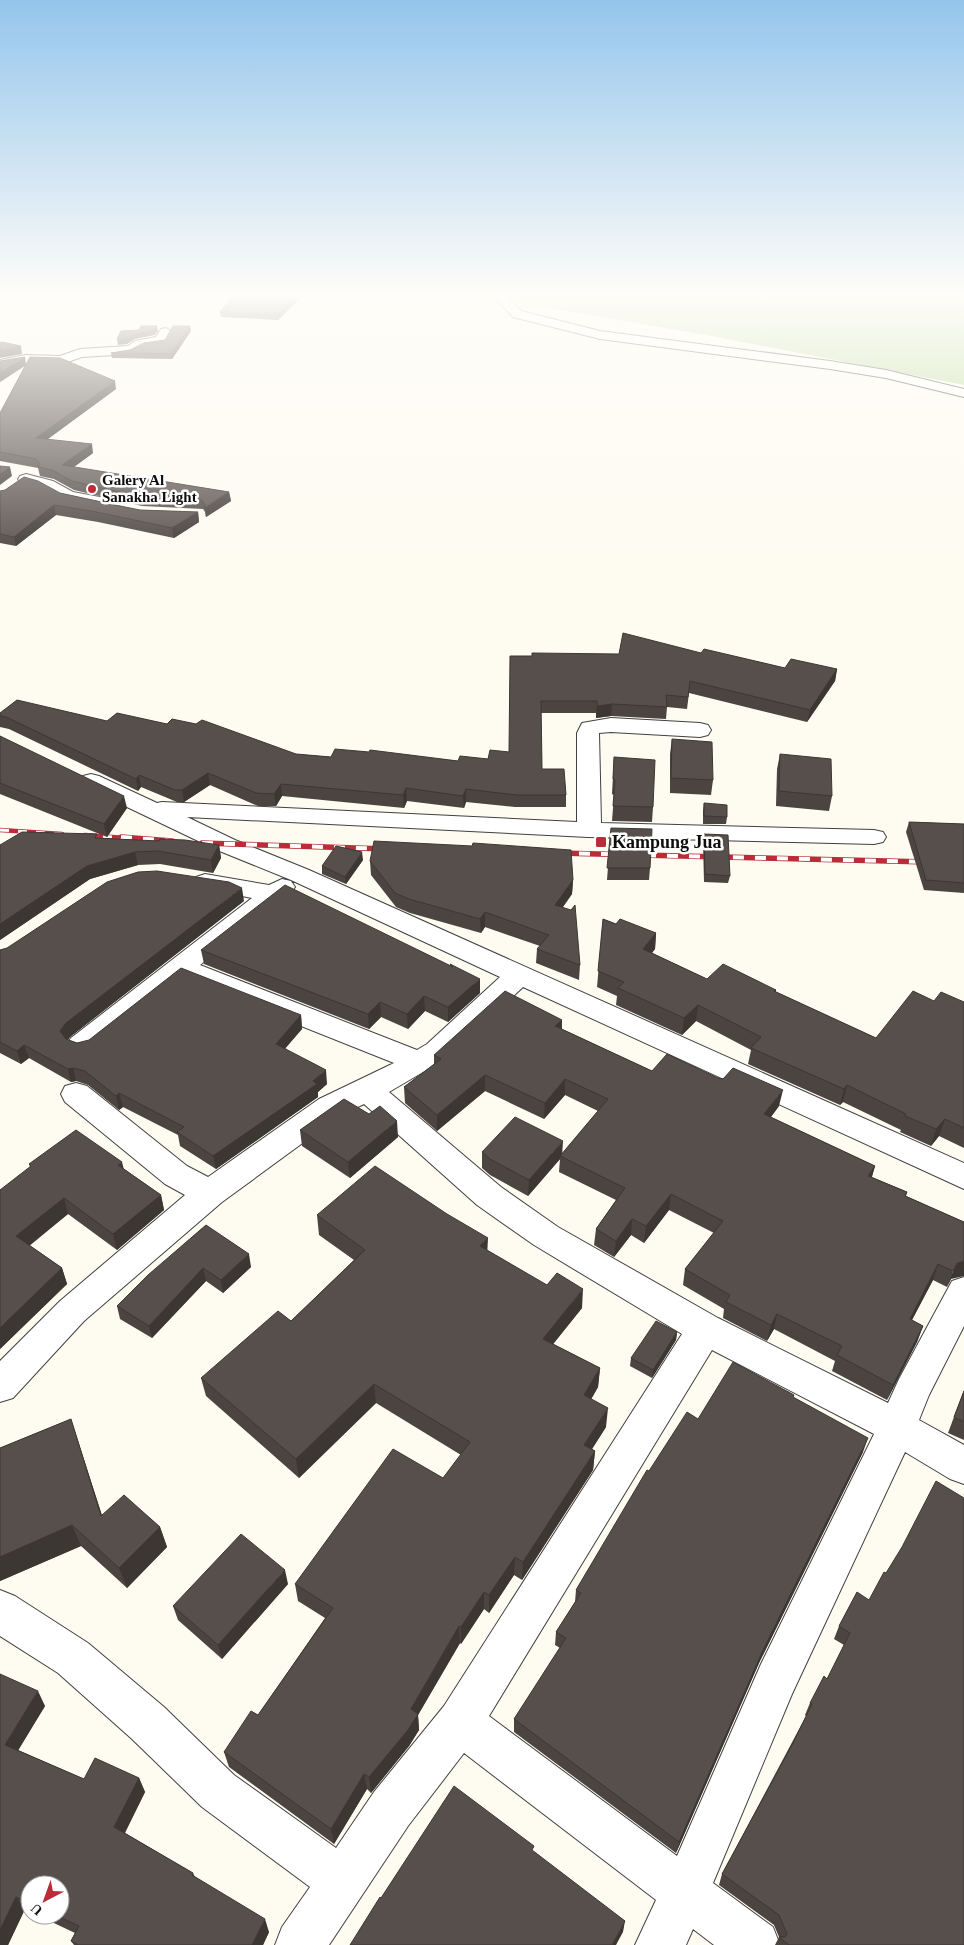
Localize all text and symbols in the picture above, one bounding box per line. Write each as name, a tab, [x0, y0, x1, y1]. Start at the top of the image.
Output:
place label: Galery Al Sanakha Light	[102, 472, 197, 505]
marker: Galery Al Sanakha Light	[86, 483, 98, 495]
place label: Kampung Jua	[612, 832, 722, 852]
marker: Kampung Jua	[594, 835, 608, 849]
north arrow	[20, 1875, 70, 1925]
text: U	[28, 1900, 46, 1918]

